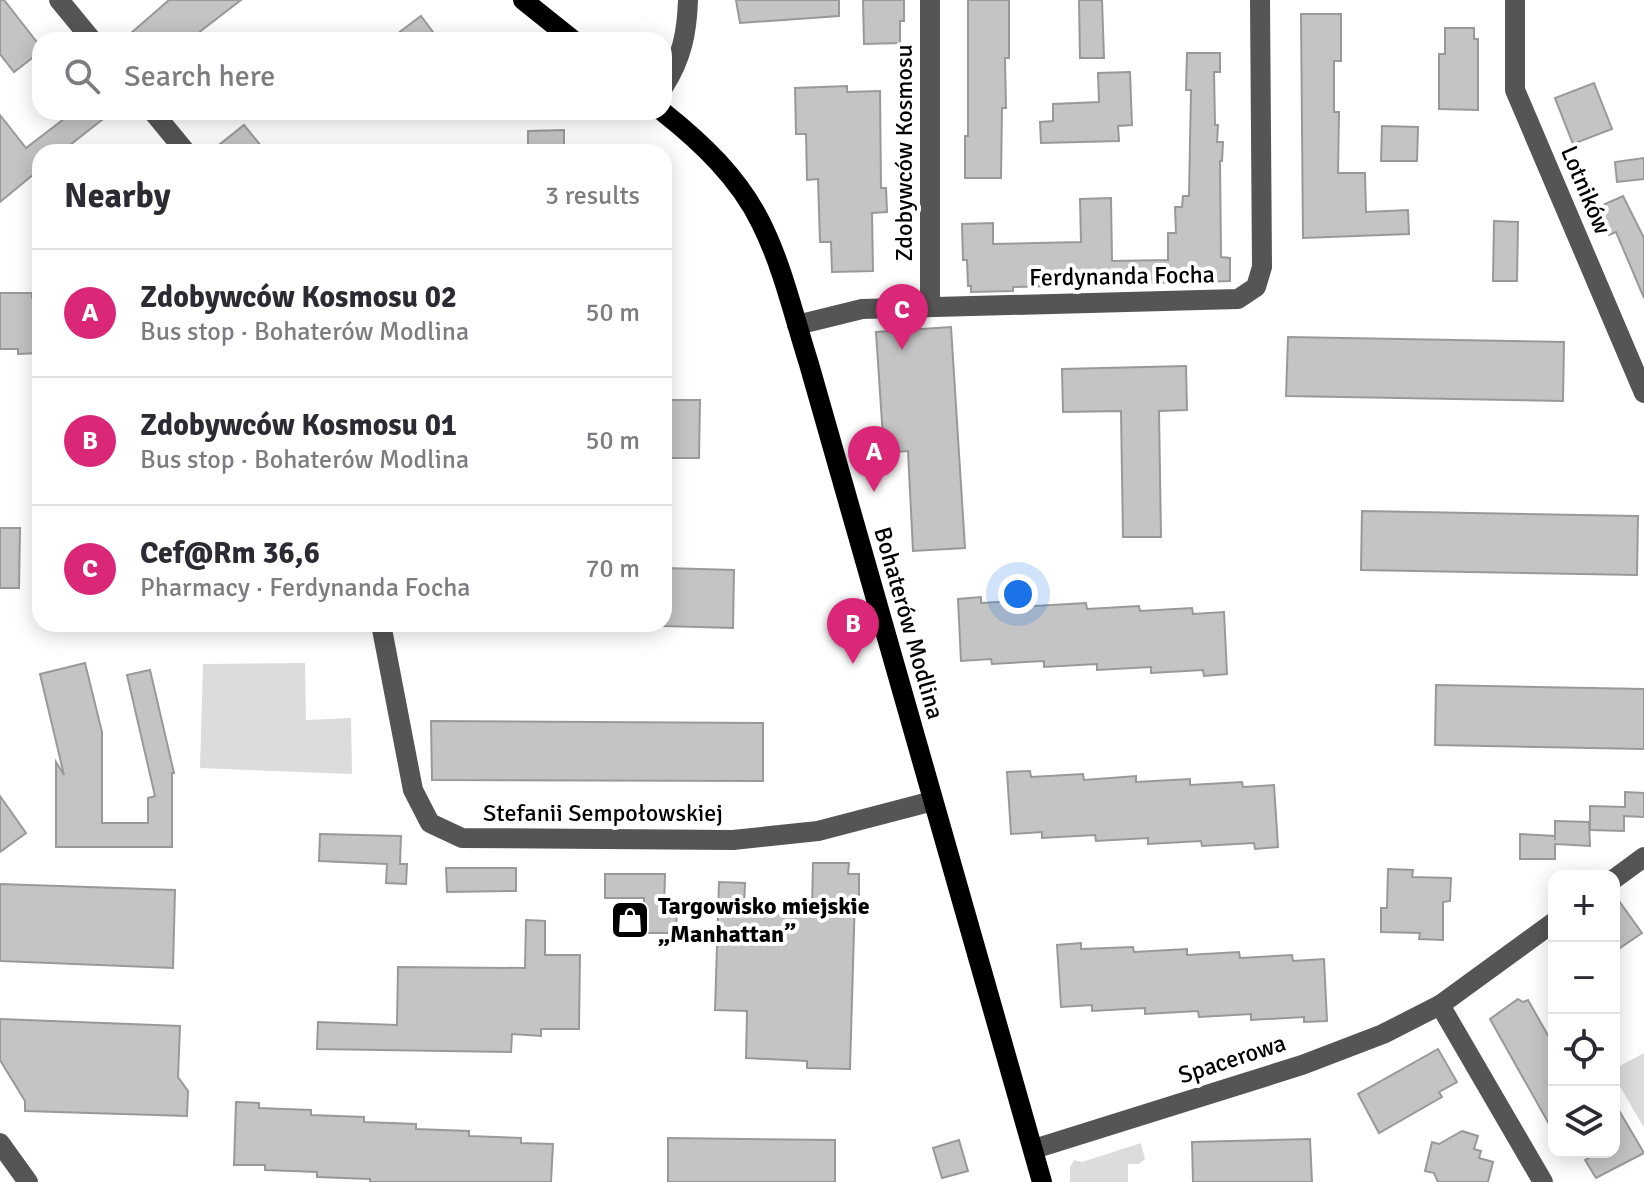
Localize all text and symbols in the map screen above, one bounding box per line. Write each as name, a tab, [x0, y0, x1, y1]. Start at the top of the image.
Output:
search box	[32, 32, 672, 120]
street label: Zdobywców Kosmosu	[889, 44, 919, 262]
icon: search	[60, 54, 104, 98]
text: Search here	[124, 58, 275, 95]
street label: Lotników	[1554, 141, 1618, 239]
text: Nearby	[64, 175, 171, 217]
text: 3 results	[545, 180, 640, 212]
street label: Ferdynanda Focha	[1029, 259, 1215, 293]
text: Zdobywców Kosmosu 02	[140, 279, 457, 316]
pin: C	[876, 284, 928, 350]
text: A	[82, 297, 98, 329]
text: 50 m	[585, 297, 640, 329]
text: Bus stop · Bohaterów Modlina	[140, 316, 469, 348]
text: Zdobywców Kosmosu 01	[140, 407, 457, 444]
text: B	[82, 425, 98, 457]
text: 50 m	[585, 425, 640, 457]
pin: A	[848, 426, 900, 492]
text: Bus stop · Bohaterów Modlina	[140, 444, 469, 476]
street label: Bohaterów Modlina	[867, 523, 951, 723]
text: Cef@Rm 36,6	[140, 535, 320, 572]
text: C	[82, 553, 98, 585]
text: 70 m	[585, 553, 640, 585]
text: Pharmacy · Ferdynanda Focha	[140, 572, 471, 604]
your location	[998, 574, 1038, 614]
pin: B	[827, 598, 879, 664]
street label: Stefanii Sempołowskiej	[483, 798, 723, 828]
map controls	[1548, 870, 1620, 1158]
button: +	[1548, 870, 1620, 942]
place label: Targowisko miejskie „Manhattan”	[658, 891, 870, 949]
shop icon: Targowisko miejskie „Manhattan”	[609, 899, 651, 941]
button: −	[1548, 942, 1620, 1014]
button: locate	[1548, 1014, 1620, 1086]
street label: Spacerowa	[1174, 1028, 1290, 1090]
button: layers	[1548, 1086, 1620, 1158]

